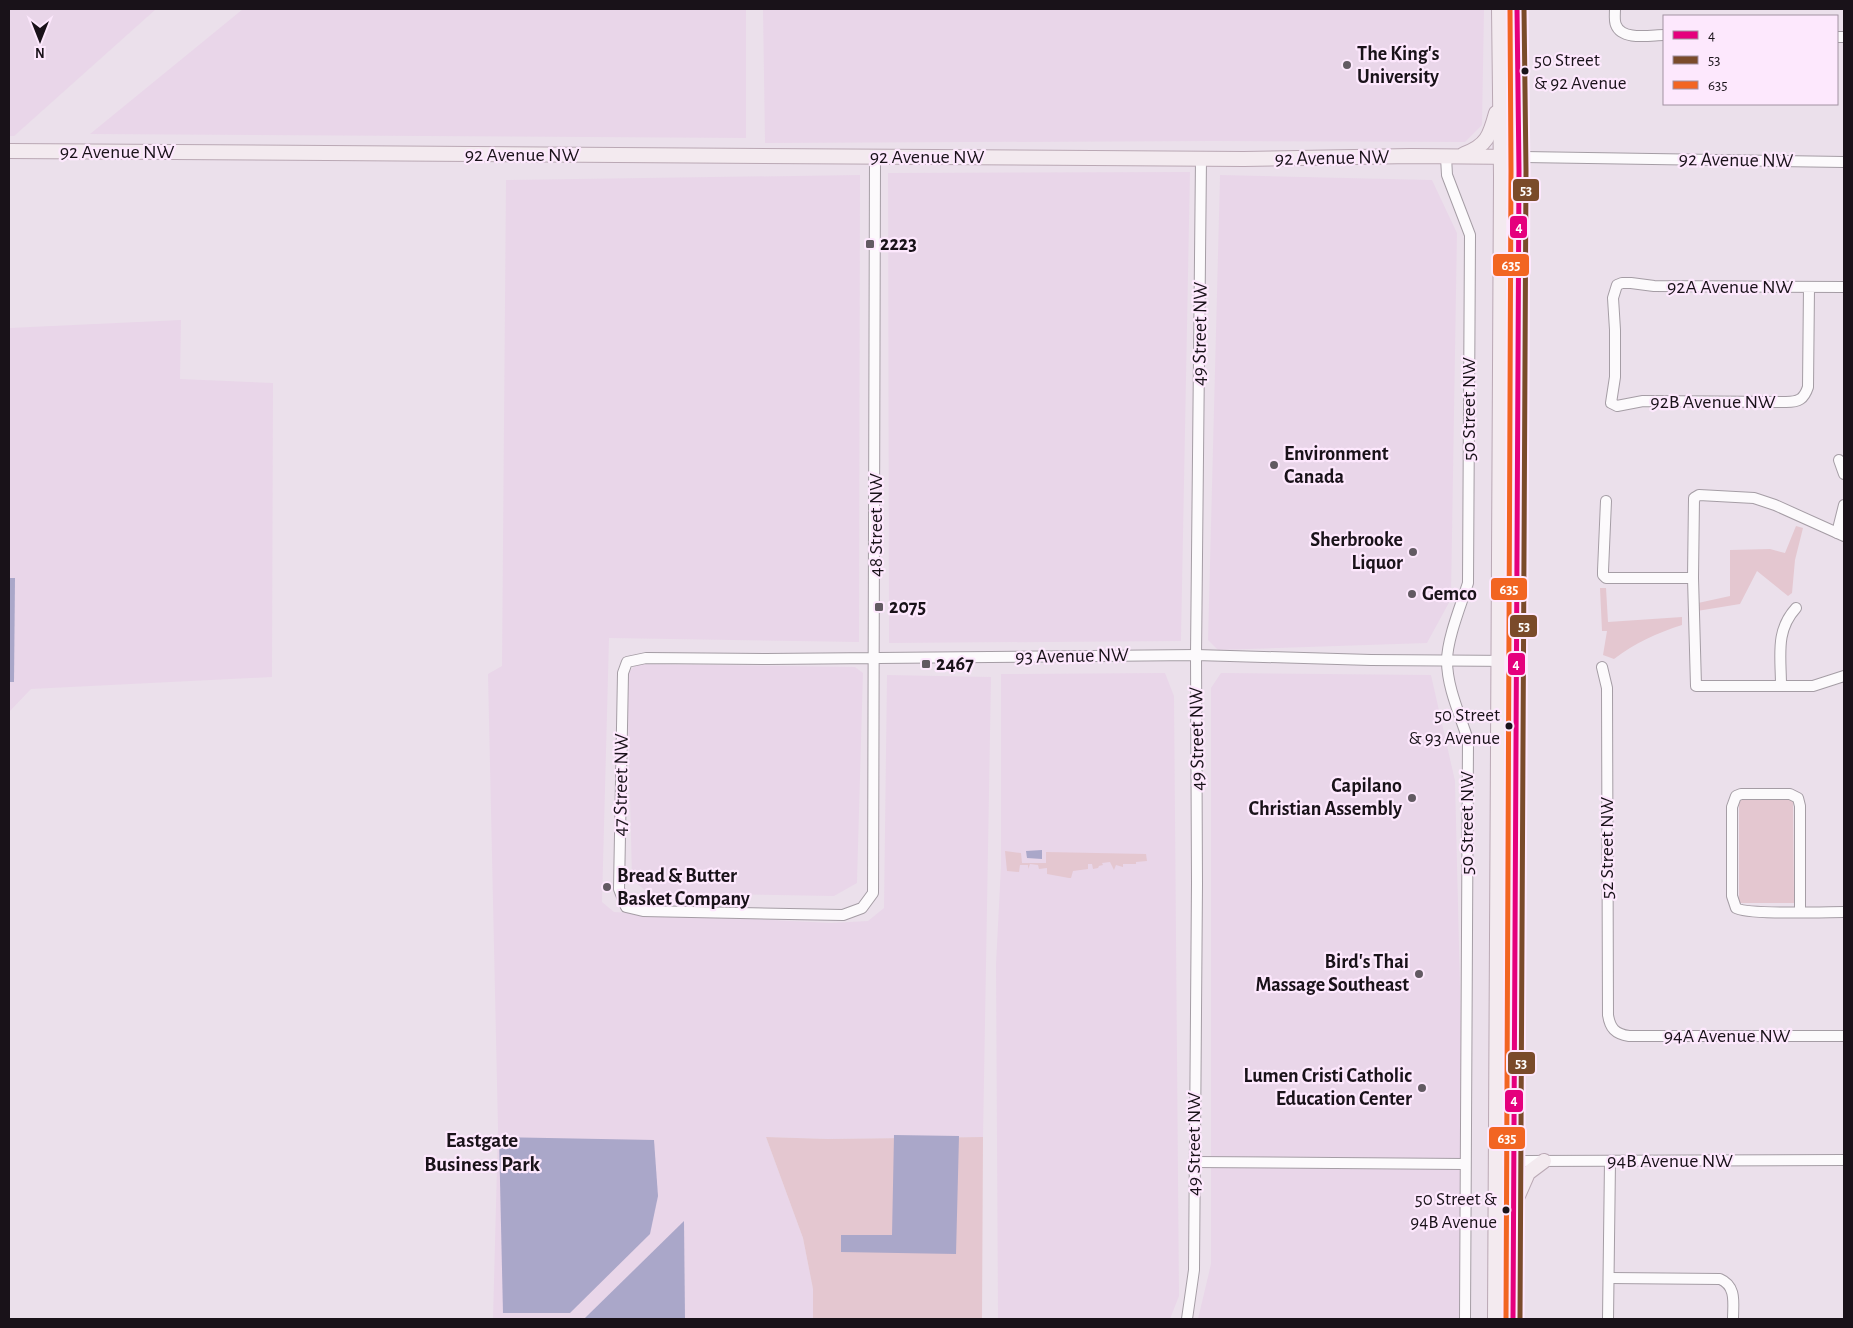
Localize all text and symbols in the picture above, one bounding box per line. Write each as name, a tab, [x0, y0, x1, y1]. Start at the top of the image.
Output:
north arrow	[15, 15, 65, 65]
legend	[1663, 15, 1838, 105]
text: 4	[1708, 28, 1715, 43]
place label: The King's University	[1357, 44, 1440, 87]
text: N	[35, 45, 45, 59]
place label: 50 Street & 92 Avenue	[1534, 51, 1626, 93]
text: 53	[1708, 53, 1720, 68]
marker: The King's University	[1341, 59, 1353, 71]
marker: 50 Street & 92 Avenue	[1520, 66, 1530, 76]
text: 635	[1708, 78, 1728, 93]
street label: 92 Avenue NW	[60, 142, 174, 162]
street label: 92 Avenue NW	[465, 145, 579, 165]
street label: 92 Avenue NW	[870, 147, 984, 167]
street label: 92 Avenue NW	[1275, 147, 1390, 169]
street label: 92 Avenue NW	[1679, 149, 1794, 171]
line badge: 53	[1512, 178, 1540, 202]
text: 53	[1520, 184, 1532, 198]
line badge: 4	[1509, 215, 1528, 239]
text: 4	[1515, 221, 1523, 235]
place label: 2223	[880, 234, 917, 254]
marker: 2223	[864, 238, 876, 250]
line badge: 635	[1492, 253, 1530, 277]
text: 635	[1502, 259, 1520, 273]
street label: 92A Avenue NW	[1667, 277, 1793, 297]
street label: 49 Street NW	[1189, 282, 1211, 386]
street label: 50 Street NW	[1459, 357, 1479, 461]
street label: 92B Avenue NW	[1650, 392, 1776, 412]
place label: Environment Canada	[1284, 444, 1389, 487]
marker: Environment Canada	[1268, 459, 1280, 471]
street label: 48 Street NW	[866, 473, 886, 577]
place label: Sherbrooke Liquor	[1310, 530, 1403, 573]
marker: Sherbrooke Liquor	[1407, 546, 1419, 558]
line badge: 635	[1490, 577, 1528, 601]
text: 635	[1500, 583, 1518, 597]
place label: Gemco	[1422, 584, 1477, 604]
marker: Gemco	[1406, 588, 1418, 600]
place label: 2075	[889, 597, 926, 617]
marker: 2075	[873, 601, 885, 613]
line badge: 53	[1509, 614, 1538, 638]
text: 53	[1518, 620, 1530, 634]
street label: 93 Avenue NW	[1015, 645, 1129, 667]
line badge: 4	[1507, 652, 1526, 676]
place label: 2467	[936, 654, 974, 674]
marker: 2467	[920, 658, 932, 670]
text: 4	[1512, 658, 1520, 672]
street label: 49 Street NW	[1186, 687, 1208, 791]
place label: 50 Street & 93 Avenue	[1408, 706, 1500, 748]
marker: 50 Street & 93 Avenue	[1504, 721, 1514, 731]
street label: 47 Street NW	[610, 733, 632, 837]
street label: 50 Street NW	[1457, 771, 1477, 875]
place label: Capilano Christian Assembly	[1249, 776, 1402, 819]
marker: Capilano Christian Assembly	[1406, 792, 1418, 804]
street label: 52 Street NW	[1597, 797, 1617, 899]
place label: Bread & Butter Basket Company	[617, 866, 750, 909]
marker: Bread & Butter Basket Company	[601, 881, 613, 893]
place label: Bird's Thai Massage Southeast	[1255, 952, 1409, 995]
marker: Bird's Thai Massage Southeast	[1413, 968, 1425, 980]
street label: 94A Avenue NW	[1664, 1026, 1790, 1046]
line badge: 53	[1507, 1051, 1536, 1075]
text: 53	[1515, 1057, 1527, 1071]
place label: Lumen Cristi Catholic Education Center	[1244, 1066, 1412, 1109]
marker: Lumen Cristi Catholic Education Center	[1416, 1082, 1428, 1094]
line badge: 4	[1504, 1089, 1524, 1113]
street label: 49 Street NW	[1184, 1092, 1204, 1196]
text: 4	[1510, 1094, 1518, 1108]
line badge: 635	[1488, 1126, 1526, 1150]
district label: Eastgate Business Park	[424, 1130, 540, 1175]
text: 635	[1498, 1132, 1516, 1146]
street label: 94B Avenue NW	[1607, 1151, 1733, 1171]
place label: 50 Street & 94B Avenue	[1410, 1190, 1497, 1232]
marker: 50 Street & 94B Avenue	[1501, 1205, 1511, 1215]

